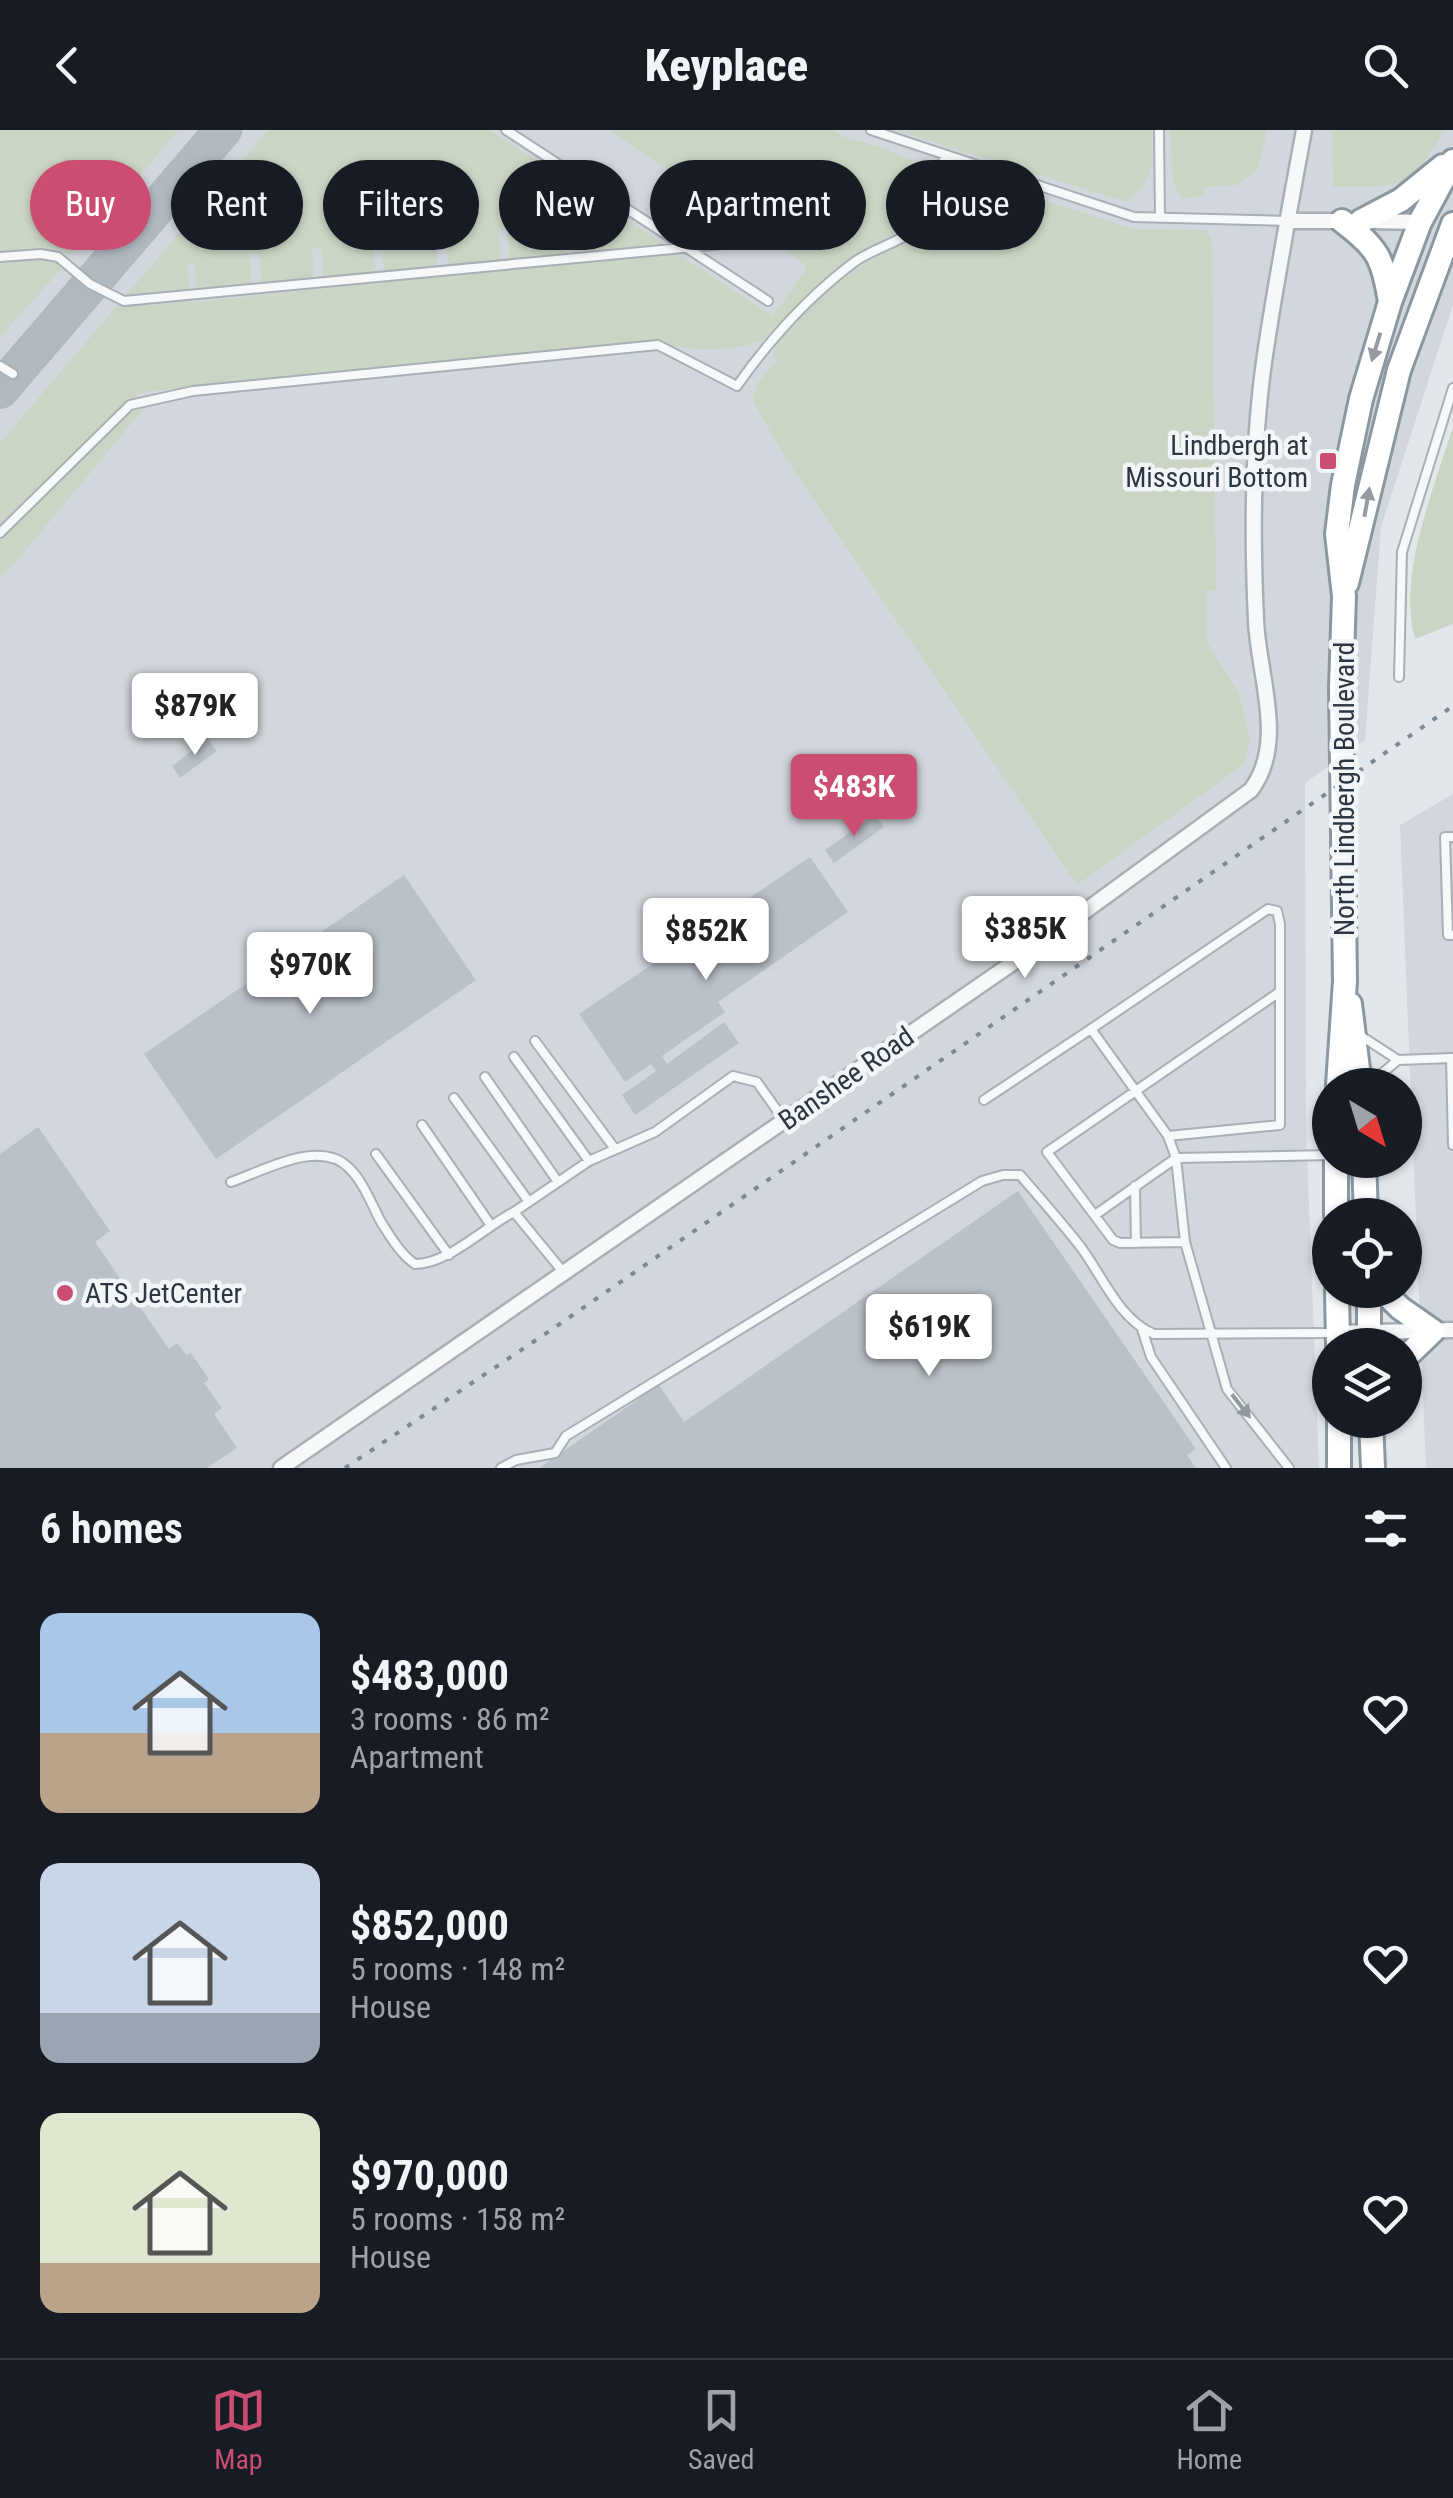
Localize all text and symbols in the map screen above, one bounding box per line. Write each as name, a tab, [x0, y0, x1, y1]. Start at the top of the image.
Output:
icon: back	[40, 38, 95, 93]
icon: search	[1358, 38, 1413, 93]
text: Keyplace	[645, 39, 808, 92]
chip: Buy	[30, 160, 151, 250]
chip: Rent	[171, 160, 303, 250]
chip: Filters	[323, 160, 479, 250]
chip: New	[499, 160, 630, 250]
chip: Apartment	[650, 160, 866, 250]
chip: House	[886, 160, 1045, 250]
one-way arrow	[1368, 332, 1383, 362]
place label: Lindbergh at Missouri Bottom	[1125, 429, 1308, 494]
marker: Lindbergh at Missouri Bottom	[1317, 450, 1339, 472]
one-way arrow	[1360, 486, 1375, 517]
street label: North Lindbergh Boulevard	[1328, 642, 1361, 936]
pin: $879K	[125, 673, 265, 758]
text: $879K	[154, 686, 236, 724]
pin: $483K	[784, 754, 924, 839]
text: $483K	[813, 767, 895, 805]
pin: $385K	[955, 896, 1095, 981]
pin: $852K	[636, 898, 776, 983]
text: $385K	[984, 909, 1066, 947]
text: $852K	[665, 911, 747, 949]
pin: $970K	[240, 932, 380, 1017]
text: $970K	[269, 945, 351, 983]
street label: Banshee Road	[772, 1020, 920, 1137]
north arrow	[1312, 1068, 1422, 1178]
map controls	[1312, 1068, 1422, 1438]
button: locate	[1312, 1198, 1422, 1308]
place label: ATS JetCenter	[85, 1277, 242, 1310]
marker: ATS JetCenter	[54, 1282, 76, 1304]
pin: $619K	[859, 1294, 999, 1379]
text: $619K	[888, 1307, 970, 1345]
button: layers	[1312, 1328, 1422, 1438]
one-way arrow	[1230, 1393, 1250, 1419]
icon: filters	[1358, 1501, 1413, 1556]
text: 6 homes	[40, 1504, 183, 1553]
text: $483,000	[350, 1651, 509, 1700]
icon: home	[120, 1653, 240, 1773]
icon: heart	[1358, 1686, 1413, 1741]
text: 3 rooms · 86 m²	[350, 1700, 549, 1738]
text: Apartment	[350, 1738, 484, 1776]
text: $852,000	[350, 1901, 509, 1950]
icon: home	[120, 1903, 240, 2023]
icon: heart	[1358, 1936, 1413, 1991]
text: 5 rooms · 148 m²	[350, 1950, 565, 1988]
text: House	[350, 1988, 431, 2026]
text: $970,000	[350, 2151, 509, 2200]
icon: home	[120, 2153, 240, 2273]
icon: heart	[1358, 2186, 1413, 2241]
text: 5 rooms · 158 m²	[350, 2200, 565, 2238]
text: House	[350, 2238, 431, 2276]
tab: Map	[211, 2383, 266, 2476]
tab: Saved	[688, 2383, 754, 2476]
tab: Home	[1176, 2383, 1242, 2476]

